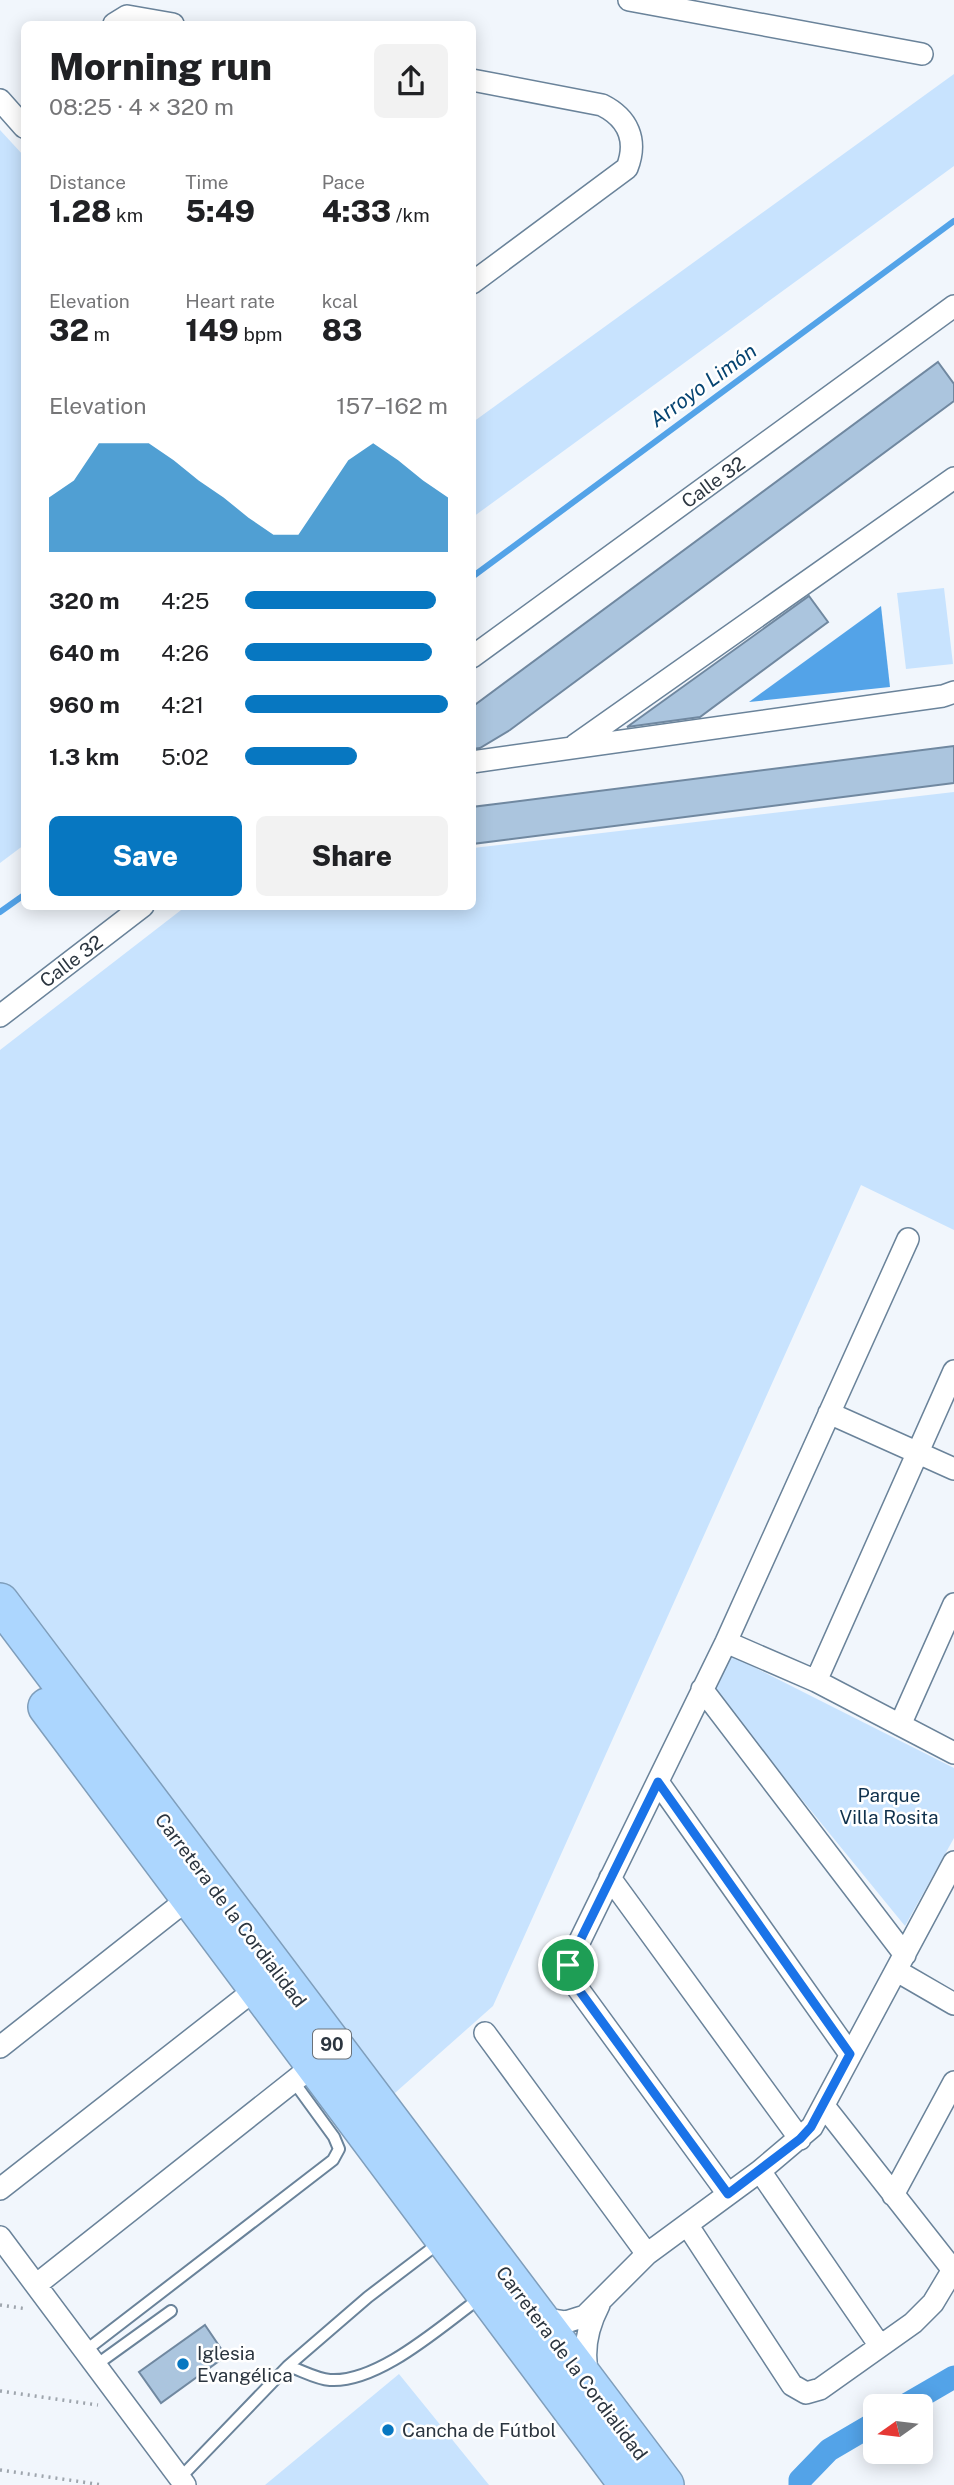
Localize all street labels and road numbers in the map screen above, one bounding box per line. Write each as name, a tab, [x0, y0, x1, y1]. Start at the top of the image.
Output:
street label: Calle 32	[677, 452, 749, 512]
street label: Calle 32	[35, 930, 107, 992]
street label: Carretera de la Cordialidad	[151, 1809, 311, 2011]
road number: 90	[313, 2030, 351, 2058]
street label: Carretera de la Cordialidad	[492, 2262, 652, 2464]

